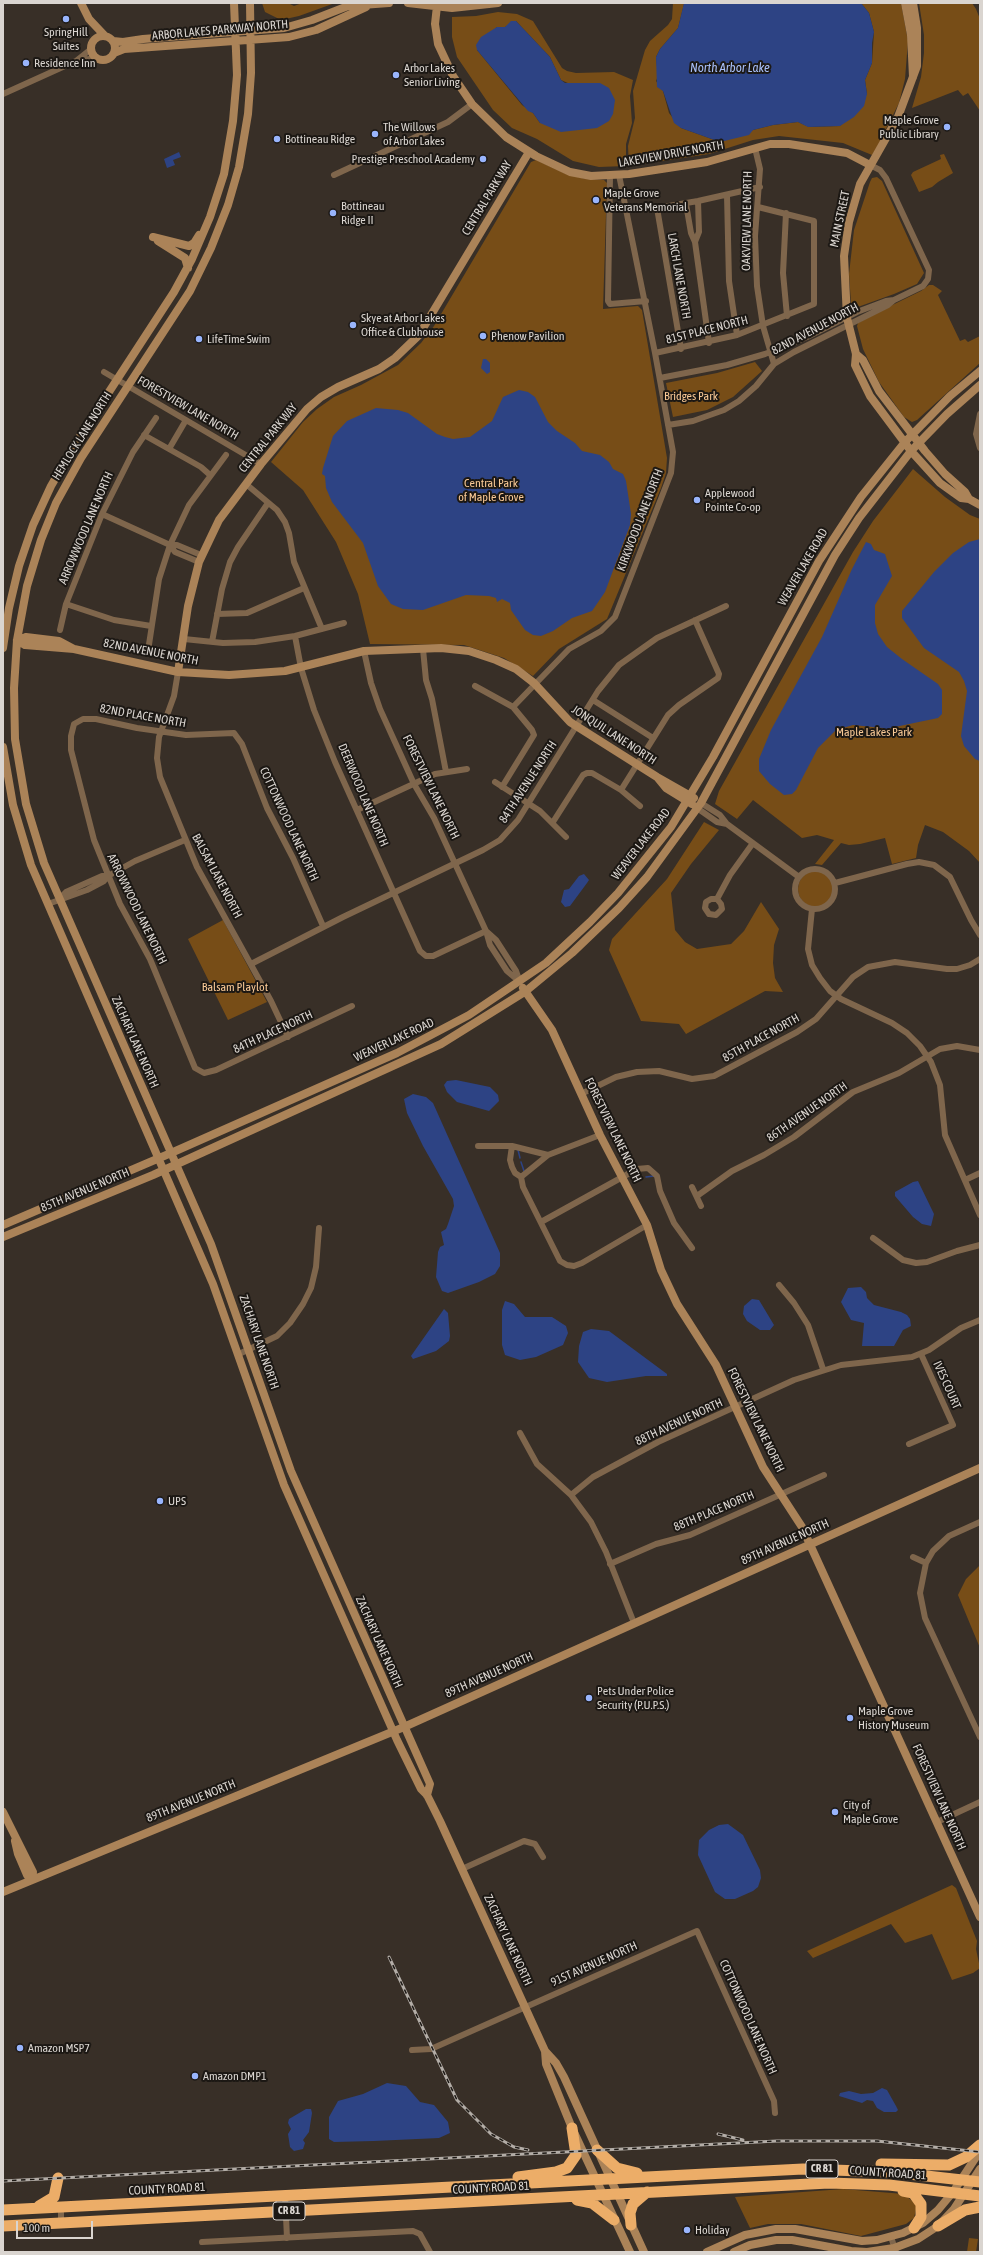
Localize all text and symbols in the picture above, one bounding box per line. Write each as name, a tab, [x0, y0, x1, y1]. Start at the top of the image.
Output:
marker: SpringHill Suites	[61, 14, 71, 24]
street label: ARBOR LAKES PARKWAY NORTH	[151, 17, 289, 43]
place label: SpringHill Suites	[44, 25, 88, 53]
place label: Residence Inn	[34, 56, 96, 70]
marker: Residence Inn	[21, 58, 31, 68]
water label: North Arbor Lake	[690, 60, 770, 76]
place label: Arbor Lakes Senior Living	[404, 61, 460, 89]
marker: Arbor Lakes Senior Living	[391, 70, 401, 80]
place label: Maple Grove Public Library	[879, 113, 939, 141]
place label: The Willows of Arbor Lakes	[383, 120, 444, 148]
marker: Maple Grove Public Library	[942, 122, 952, 132]
marker: The Willows of Arbor Lakes	[370, 129, 380, 139]
place label: Bottineau Ridge	[285, 132, 355, 146]
marker: Bottineau Ridge	[272, 134, 282, 144]
street label: LAKEVIEW DRIVE NORTH	[617, 138, 725, 170]
place label: Prestige Preschool Academy	[352, 152, 475, 166]
marker: Prestige Preschool Academy	[478, 154, 488, 164]
street label: CENTRAL PARK WAY	[459, 158, 515, 238]
street label: OAKVIEW LANE NORTH	[739, 171, 755, 271]
place label: Maple Grove Veterans Memorial	[604, 186, 687, 214]
street label: MAIN STREET	[827, 189, 853, 249]
marker: Maple Grove Veterans Memorial	[591, 195, 601, 205]
place label: Bottineau Ridge II	[341, 199, 385, 227]
marker: Bottineau Ridge II	[328, 208, 338, 218]
street label: LARCH LANE NORTH	[664, 232, 694, 320]
street label: 82ND AVENUE NORTH	[769, 300, 861, 358]
place label: Skye at Arbor Lakes Office & Clubhouse	[361, 311, 445, 339]
street label: 81ST PLACE NORTH	[664, 313, 750, 347]
marker: Skye at Arbor Lakes Office & Clubhouse	[348, 320, 358, 330]
place label: Phenow Pavilion	[491, 329, 565, 343]
marker: Phenow Pavilion	[478, 331, 488, 341]
place label: LifeTime Swim	[207, 332, 270, 346]
marker: LifeTime Swim	[194, 334, 204, 344]
street label: FORESTVIEW LANE NORTH	[135, 373, 241, 443]
street label: HEMLOCK LANE NORTH	[49, 389, 115, 483]
park label: Bridges Park	[664, 389, 718, 403]
street label: CENTRAL PARK WAY	[236, 400, 300, 476]
street label: KIRKWOOD LANE NORTH	[614, 467, 666, 573]
street label: ARROWWOOD LANE NORTH	[56, 469, 116, 587]
park label: Central Park of Maple Grove	[458, 476, 524, 504]
place label: Applewood Pointe Co-op	[705, 486, 761, 514]
marker: Applewood Pointe Co-op	[692, 495, 702, 505]
street label: WEAVER LAKE ROAD	[775, 526, 831, 608]
street label: 82ND AVENUE NORTH	[102, 636, 200, 668]
street label: 82ND PLACE NORTH	[99, 701, 187, 731]
street label: JONQUIL LANE NORTH	[569, 702, 659, 768]
park label: Maple Lakes Park	[836, 725, 912, 739]
street label: FORESTVIEW LANE NORTH	[399, 732, 463, 842]
street label: 84TH AVENUE NORTH	[496, 738, 560, 826]
street label: DEERWOOD LANE NORTH	[335, 741, 391, 849]
street label: COTTONWOOD LANE NORTH	[256, 765, 322, 883]
street label: WEAVER LAKE ROAD	[609, 805, 673, 883]
street label: BALSAM LANE NORTH	[189, 831, 245, 921]
street label: ARROWWOOD LANE NORTH	[104, 851, 170, 967]
park label: Balsam Playlot	[202, 980, 268, 994]
street label: ZACHARY LANE NORTH	[108, 994, 162, 1090]
street label: 84TH PLACE NORTH	[231, 1007, 315, 1057]
street label: 85TH PLACE NORTH	[720, 1011, 802, 1065]
street label: WEAVER LAKE ROAD	[352, 1015, 436, 1065]
street label: FORESTVIEW LANE NORTH	[581, 1075, 645, 1185]
street label: 86TH AVENUE NORTH	[764, 1079, 850, 1145]
street label: 85TH AVENUE NORTH	[38, 1165, 132, 1215]
street label: ZACHARY LANE NORTH	[236, 1293, 282, 1391]
street label: IVES COURT	[930, 1359, 964, 1411]
street label: FORESTVIEW LANE NORTH	[724, 1365, 788, 1475]
street label: 88TH AVENUE NORTH	[633, 1395, 725, 1449]
street label: 88TH PLACE NORTH	[672, 1488, 756, 1534]
place label: UPS	[168, 1494, 186, 1508]
marker: UPS	[155, 1496, 165, 1506]
street label: 89TH AVENUE NORTH	[739, 1516, 831, 1568]
street label: ZACHARY LANE NORTH	[352, 1594, 406, 1690]
street label: 89TH AVENUE NORTH	[443, 1649, 535, 1701]
place label: Pets Under Police Security (P.U.P.S.)	[597, 1684, 674, 1712]
marker: Pets Under Police Security (P.U.P.S.)	[584, 1693, 594, 1703]
place label: Maple Grove History Museum	[858, 1704, 929, 1732]
marker: Maple Grove History Museum	[845, 1713, 855, 1723]
street label: FORESTVIEW LANE NORTH	[909, 1742, 969, 1852]
street label: 89TH AVENUE NORTH	[144, 1777, 238, 1825]
place label: City of Maple Grove	[843, 1798, 898, 1826]
marker: City of Maple Grove	[830, 1807, 840, 1817]
street label: ZACHARY LANE NORTH	[481, 1892, 535, 1988]
street label: 91ST AVENUE NORTH	[549, 1938, 639, 1990]
street label: COTTONWOOD LANE NORTH	[716, 1957, 780, 2077]
place label: Amazon MSP7	[28, 2041, 90, 2055]
marker: Amazon MSP7	[15, 2043, 25, 2053]
place label: Amazon DMP1	[203, 2069, 267, 2083]
marker: Amazon DMP1	[190, 2071, 200, 2081]
road number: CR 81	[806, 2160, 838, 2178]
street label: COUNTY ROAD 81	[849, 2163, 927, 2183]
street label: COUNTY ROAD 81	[452, 2179, 530, 2197]
street label: COUNTY ROAD 81	[128, 2180, 206, 2198]
road number: CR 81	[273, 2202, 305, 2220]
scale bar	[18, 2213, 95, 2239]
text: 100 m	[23, 2221, 50, 2235]
place label: Holiday	[695, 2223, 730, 2237]
marker: Holiday	[682, 2225, 692, 2235]

